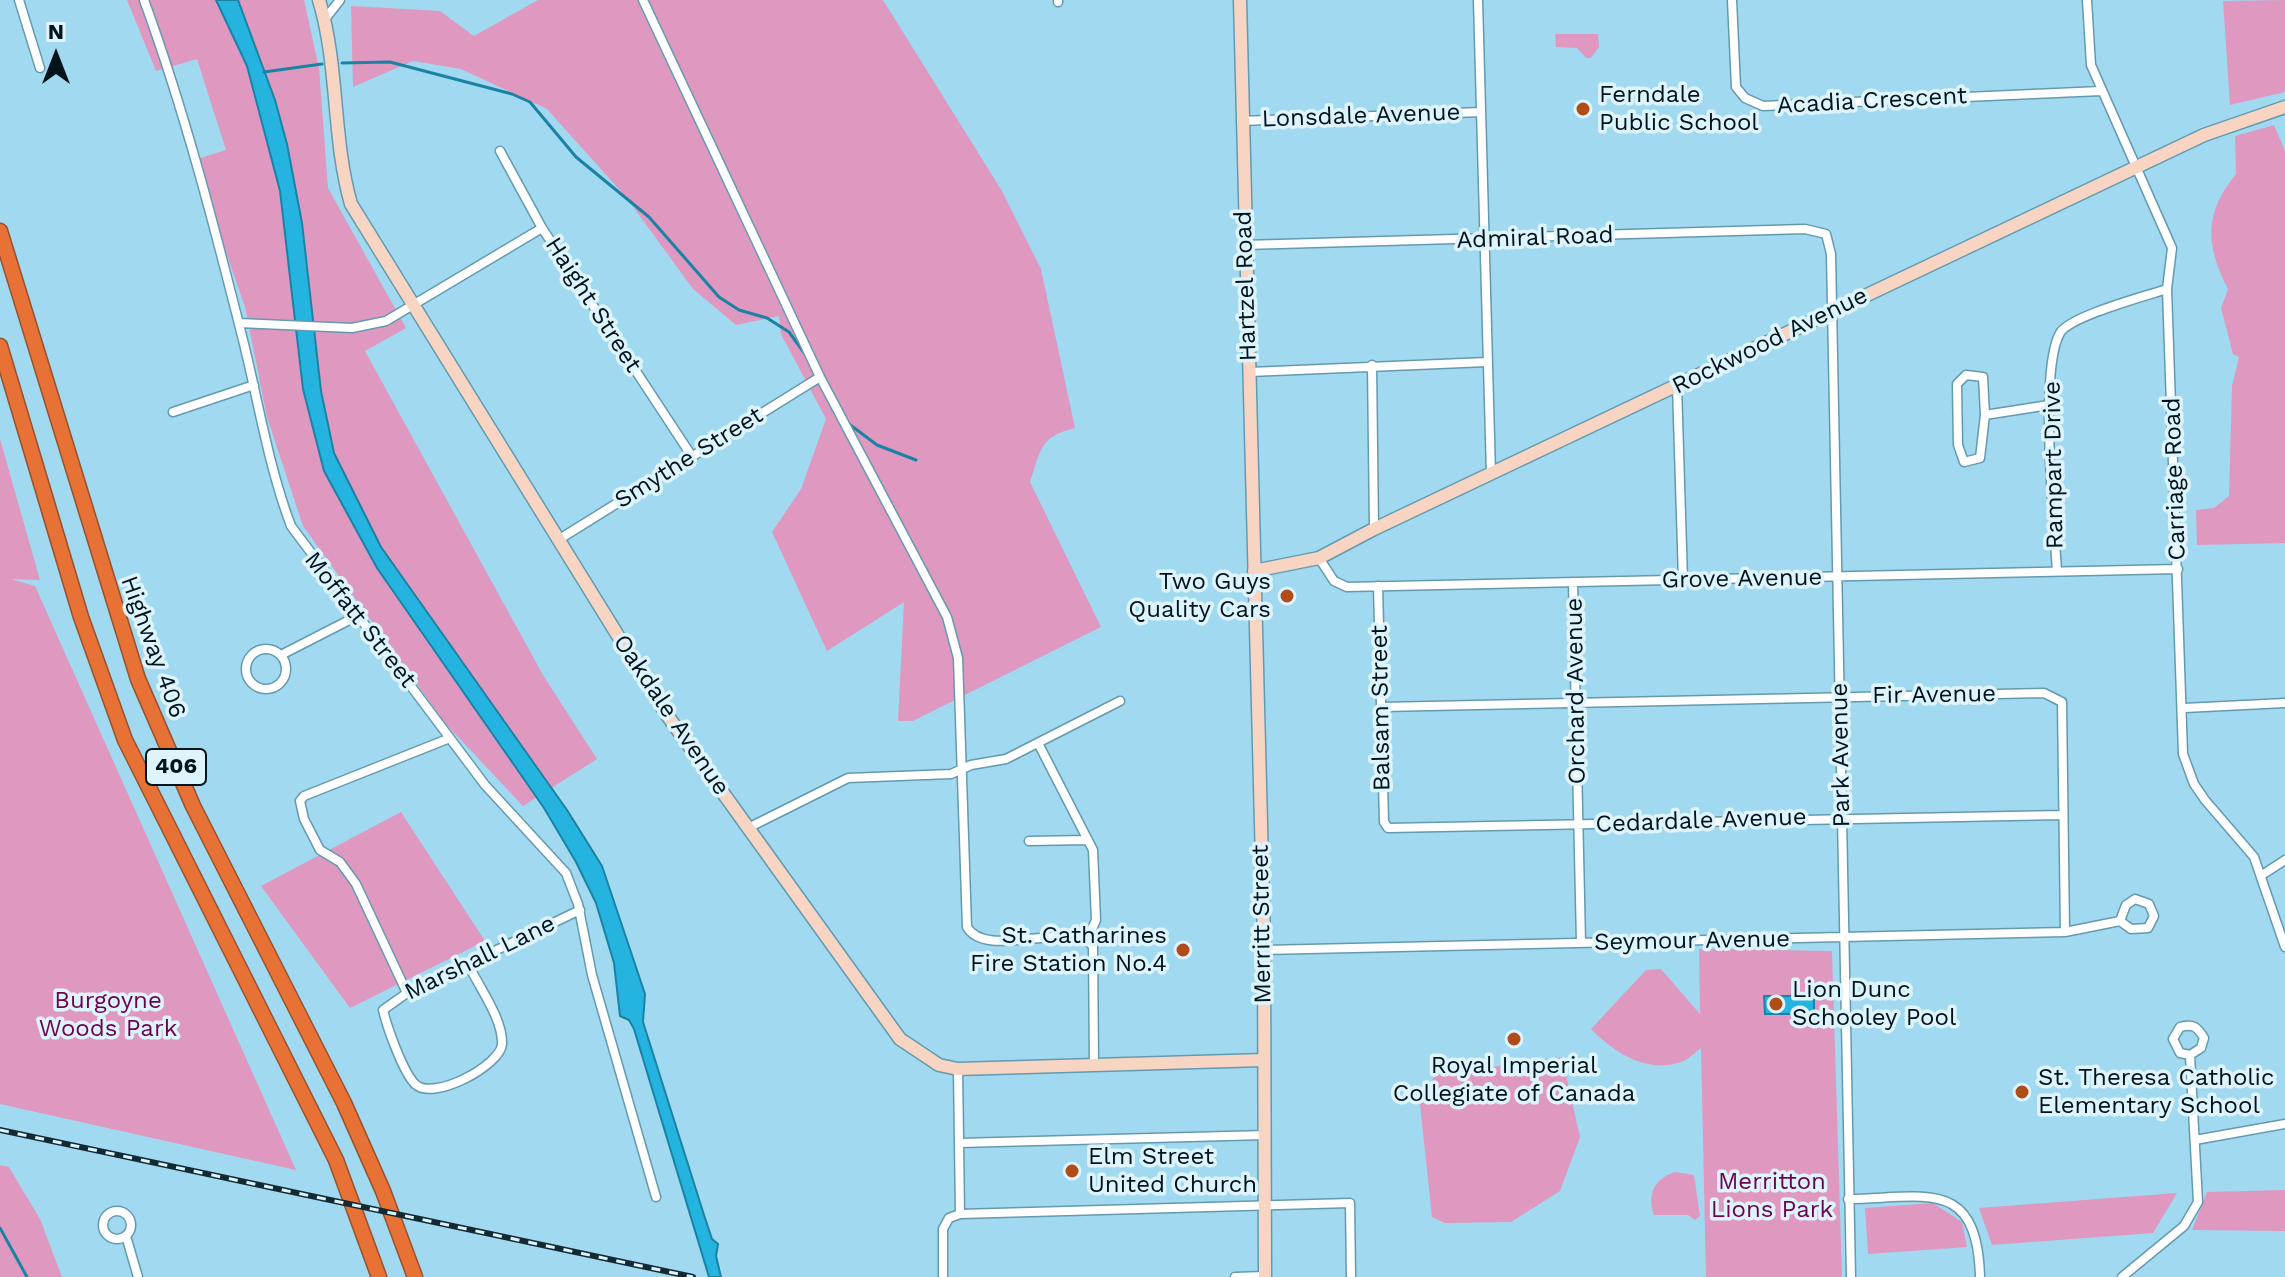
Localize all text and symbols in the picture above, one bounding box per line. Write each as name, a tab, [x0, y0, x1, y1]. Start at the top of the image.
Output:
north arrow	[16, 16, 96, 96]
text: N	[48, 19, 64, 44]
place label: Ferndale Public School	[1599, 81, 1759, 137]
street label: Acadia Crescent	[1776, 82, 1968, 120]
street label: Lonsdale Avenue	[1261, 98, 1461, 134]
marker: Ferndale Public School	[1574, 100, 1592, 118]
street label: Hartzel Road	[1229, 210, 1263, 362]
street label: Admiral Road	[1456, 221, 1614, 255]
street label: Haight Street	[539, 232, 647, 378]
street label: Rockwood Avenue	[1668, 281, 1872, 401]
street label: Rampart Drive	[2038, 381, 2070, 549]
street label: Carriage Road	[2158, 397, 2192, 561]
street label: Smythe Street	[610, 401, 768, 515]
street label: Moffatt Street	[298, 546, 422, 694]
street label: Grove Avenue	[1661, 563, 1823, 595]
place label: Two Guys Quality Cars	[1128, 568, 1271, 624]
street label: Highway 406	[114, 572, 192, 722]
marker: Two Guys Quality Cars	[1278, 587, 1296, 605]
street label: Orchard Avenue	[1560, 597, 1592, 785]
street label: Balsam Street	[1365, 625, 1397, 791]
street label: Oakdale Avenue	[607, 629, 735, 801]
street label: Fir Avenue	[1872, 680, 1996, 710]
street label: Park Avenue	[1825, 682, 1857, 828]
road number: 406	[146, 749, 206, 785]
street label: Cedardale Avenue	[1595, 803, 1807, 839]
street label: Merritt Street	[1246, 844, 1278, 1004]
street label: Marshall Lane	[400, 909, 560, 1007]
place label: St. Catharines Fire Station No.4	[970, 922, 1167, 978]
street label: Seymour Avenue	[1594, 925, 1790, 957]
marker: St. Catharines Fire Station No.4	[1174, 941, 1192, 959]
place label: Lion Dunc Schooley Pool	[1792, 976, 1956, 1032]
park label: Burgoyne Woods Park	[39, 987, 177, 1043]
marker: Lion Dunc Schooley Pool	[1767, 995, 1785, 1013]
marker: Royal Imperial Collegiate of Canada	[1505, 1030, 1523, 1048]
place label: Royal Imperial Collegiate of Canada	[1393, 1052, 1635, 1108]
place label: St. Theresa Catholic Elementary School	[2038, 1064, 2274, 1120]
marker: St. Theresa Catholic Elementary School	[2013, 1083, 2031, 1101]
place label: Elm Street United Church	[1088, 1143, 1257, 1199]
marker: Elm Street United Church	[1063, 1162, 1081, 1180]
park label: Merritton Lions Park	[1711, 1168, 1833, 1224]

